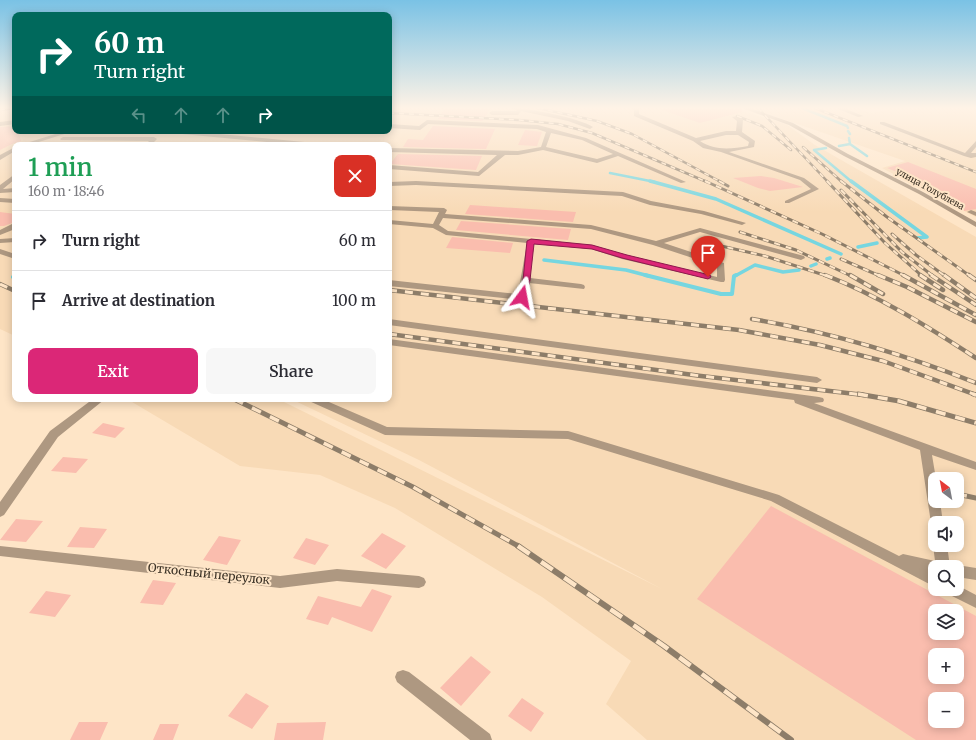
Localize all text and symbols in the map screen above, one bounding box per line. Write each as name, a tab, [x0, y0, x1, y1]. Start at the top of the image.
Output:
text: 60 m	[94, 25, 164, 61]
icon: right	[28, 28, 80, 80]
text: Turn right	[94, 60, 185, 83]
icon: left	[128, 104, 150, 126]
icon: ahead	[170, 104, 192, 126]
icon: ahead	[212, 104, 234, 126]
icon: right	[254, 104, 276, 126]
text: 1 min	[28, 152, 93, 183]
button: close	[334, 155, 376, 197]
street label: улица Голублева	[894, 165, 966, 212]
text: 160 m · 18:46	[28, 183, 104, 200]
icon: right	[28, 230, 50, 252]
text: Turn right	[62, 231, 140, 250]
text: 60 m	[339, 231, 376, 250]
pin	[691, 236, 725, 277]
icon: arrive	[697, 242, 719, 264]
position arrow	[501, 276, 543, 318]
icon: arrive	[28, 290, 50, 312]
text: Arrive at destination	[62, 291, 215, 310]
text: 100 m	[332, 291, 376, 310]
button: Exit	[28, 348, 198, 394]
button: Share	[206, 348, 376, 394]
north arrow	[928, 472, 964, 508]
map controls	[928, 472, 964, 728]
button: sound	[928, 516, 964, 552]
street label: Откосный переулок	[147, 560, 271, 587]
button: search	[928, 560, 964, 596]
button: layers	[928, 604, 964, 640]
button: +	[928, 648, 964, 684]
button: −	[928, 692, 964, 728]

